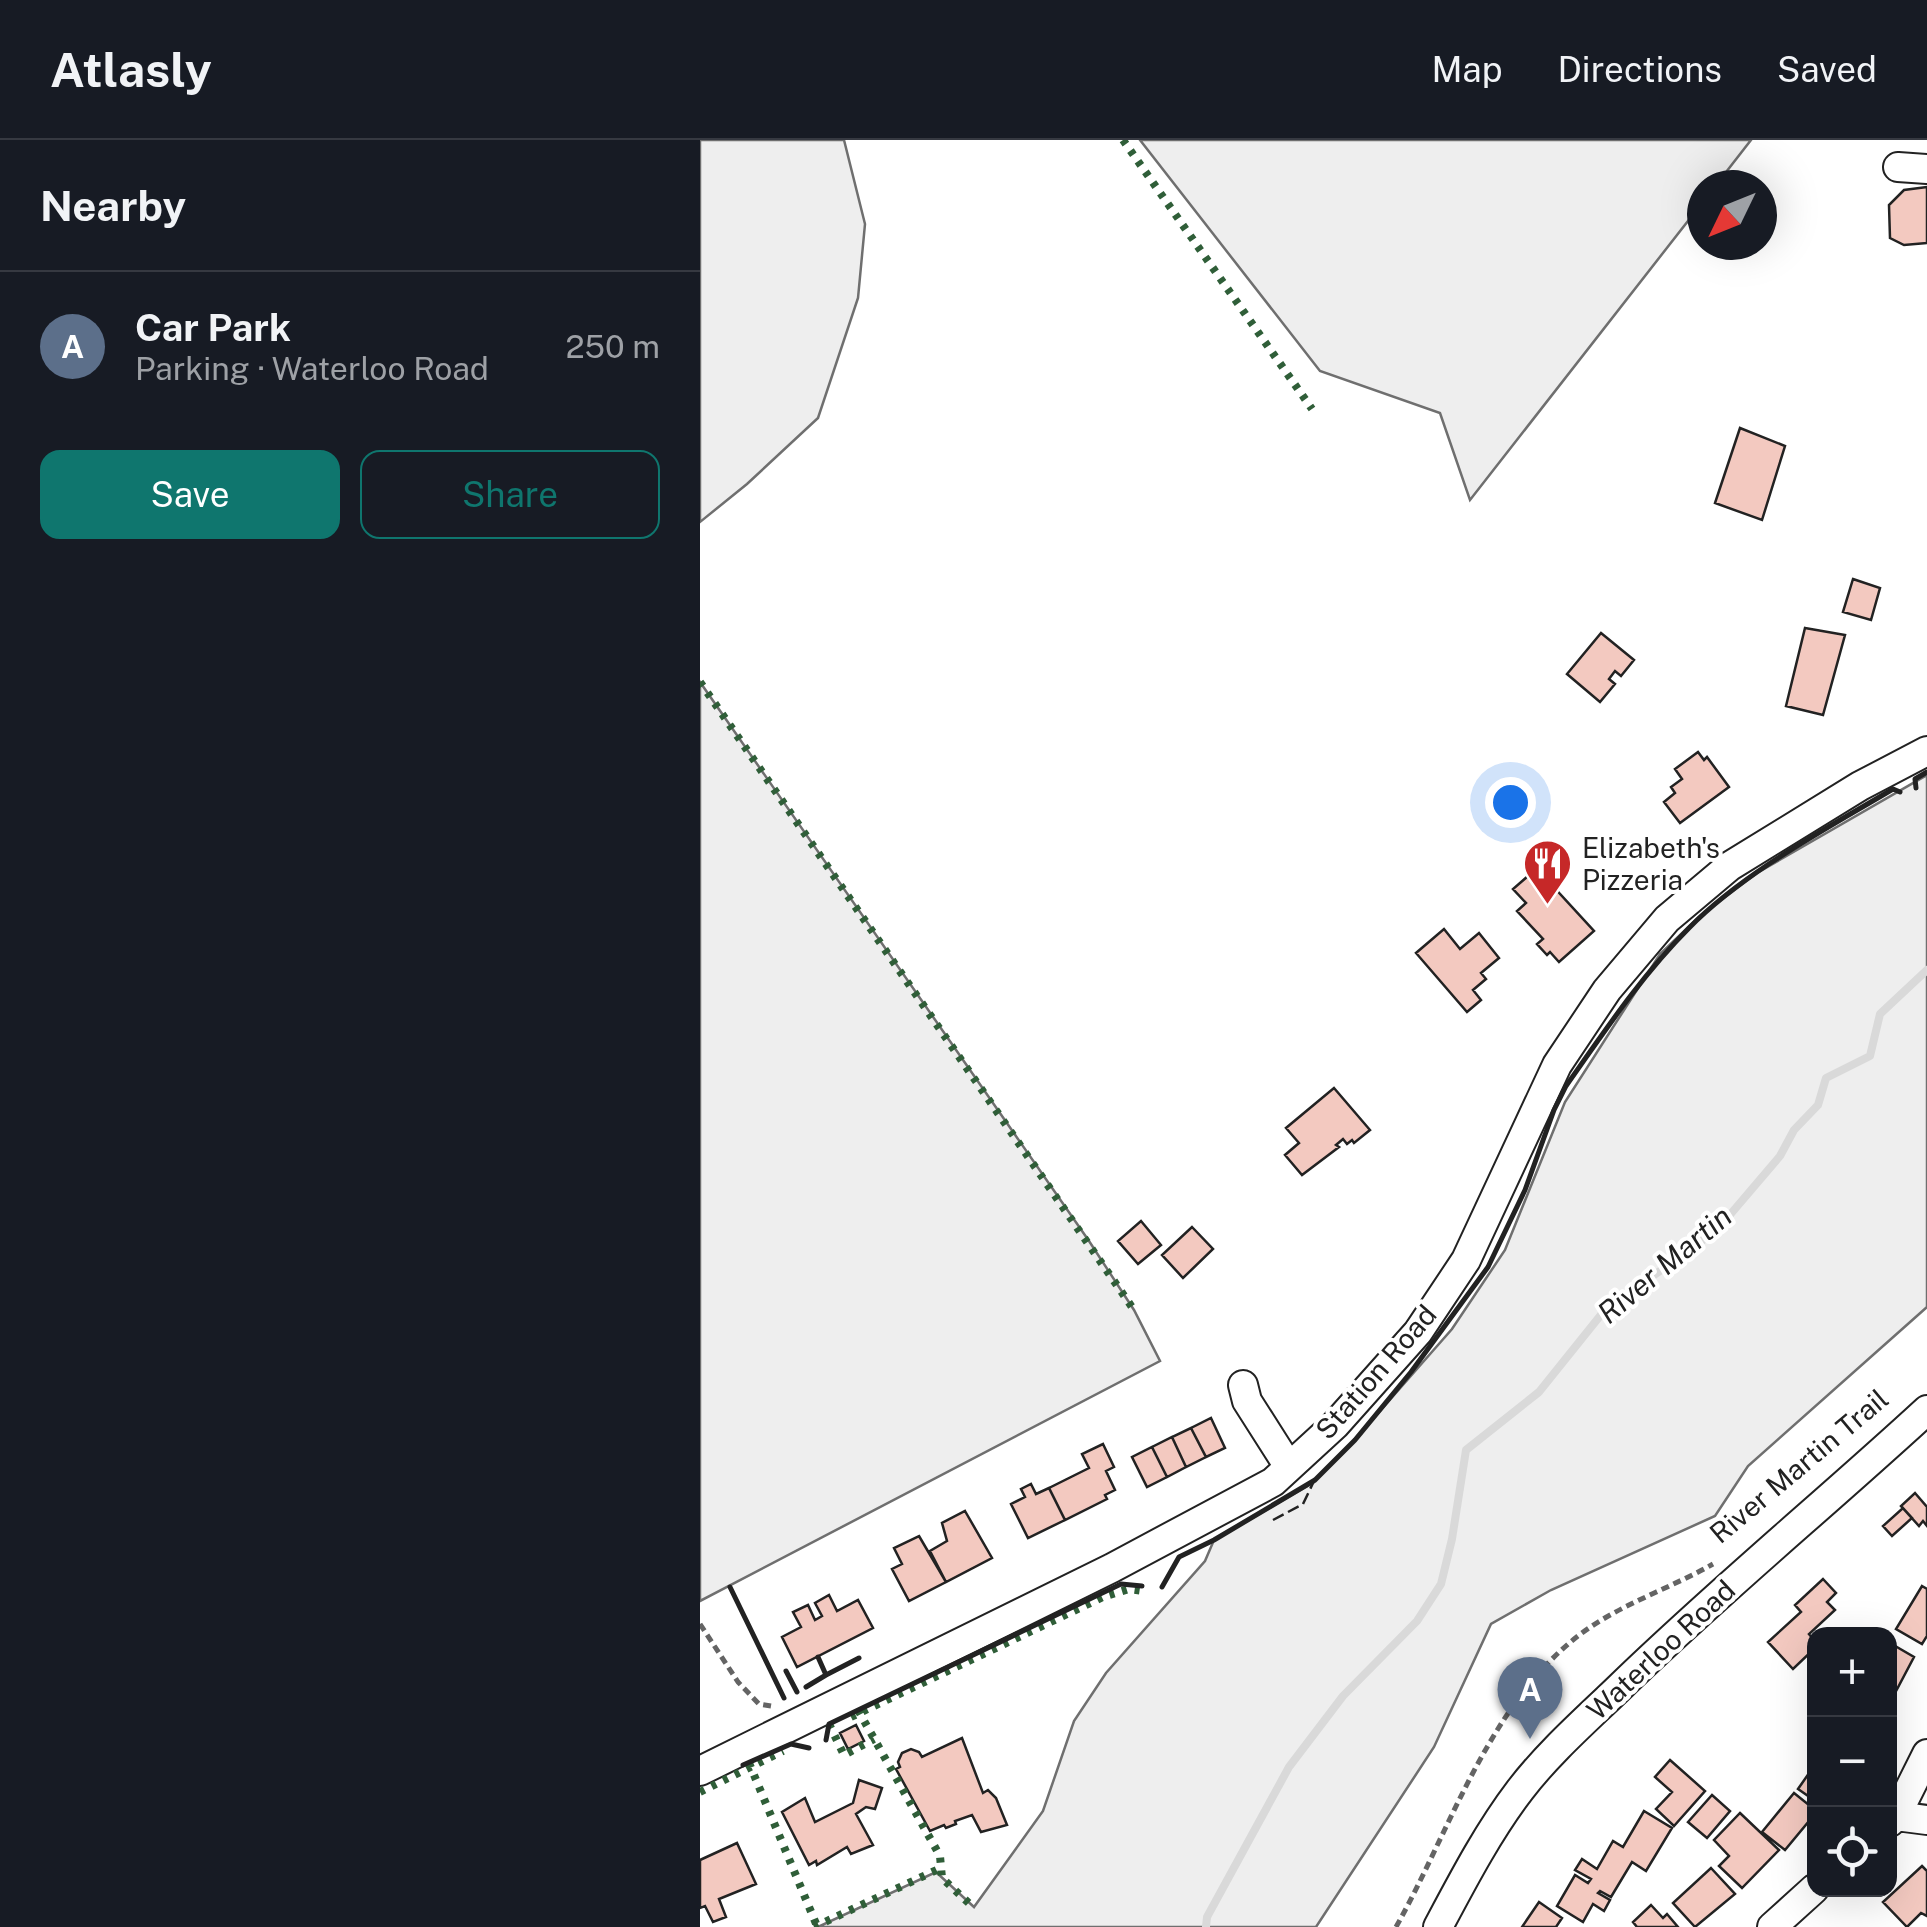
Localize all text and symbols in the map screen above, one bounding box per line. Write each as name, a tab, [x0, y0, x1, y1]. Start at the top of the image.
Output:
text: Atlasly	[50, 41, 212, 98]
text: Map	[1431, 49, 1502, 90]
text: Directions	[1557, 49, 1722, 90]
text: Saved	[1777, 49, 1877, 90]
north arrow	[1687, 170, 1777, 260]
text: Nearby	[40, 181, 186, 230]
text: Car Park	[135, 305, 291, 350]
text: A	[61, 328, 84, 365]
text: 250 m	[565, 328, 660, 365]
text: Parking · Waterloo Road	[135, 350, 489, 387]
button: Save	[40, 450, 340, 539]
button: Share	[360, 450, 660, 539]
your location	[1485, 777, 1536, 828]
place label: Elizabeth's Pizzeria	[1582, 831, 1720, 896]
restaurant icon: Elizabeth's Pizzeria	[1521, 838, 1573, 906]
water label: River Martin	[1590, 1198, 1739, 1331]
street label: Station Road	[1308, 1298, 1443, 1445]
street label: River Martin Trail	[1703, 1382, 1894, 1550]
street label: Waterloo Road	[1580, 1573, 1741, 1727]
map controls	[1807, 1627, 1897, 1897]
button: +	[1807, 1627, 1897, 1717]
pin: A	[1498, 1656, 1562, 1739]
button: −	[1807, 1717, 1897, 1807]
button: locate	[1807, 1807, 1897, 1897]

